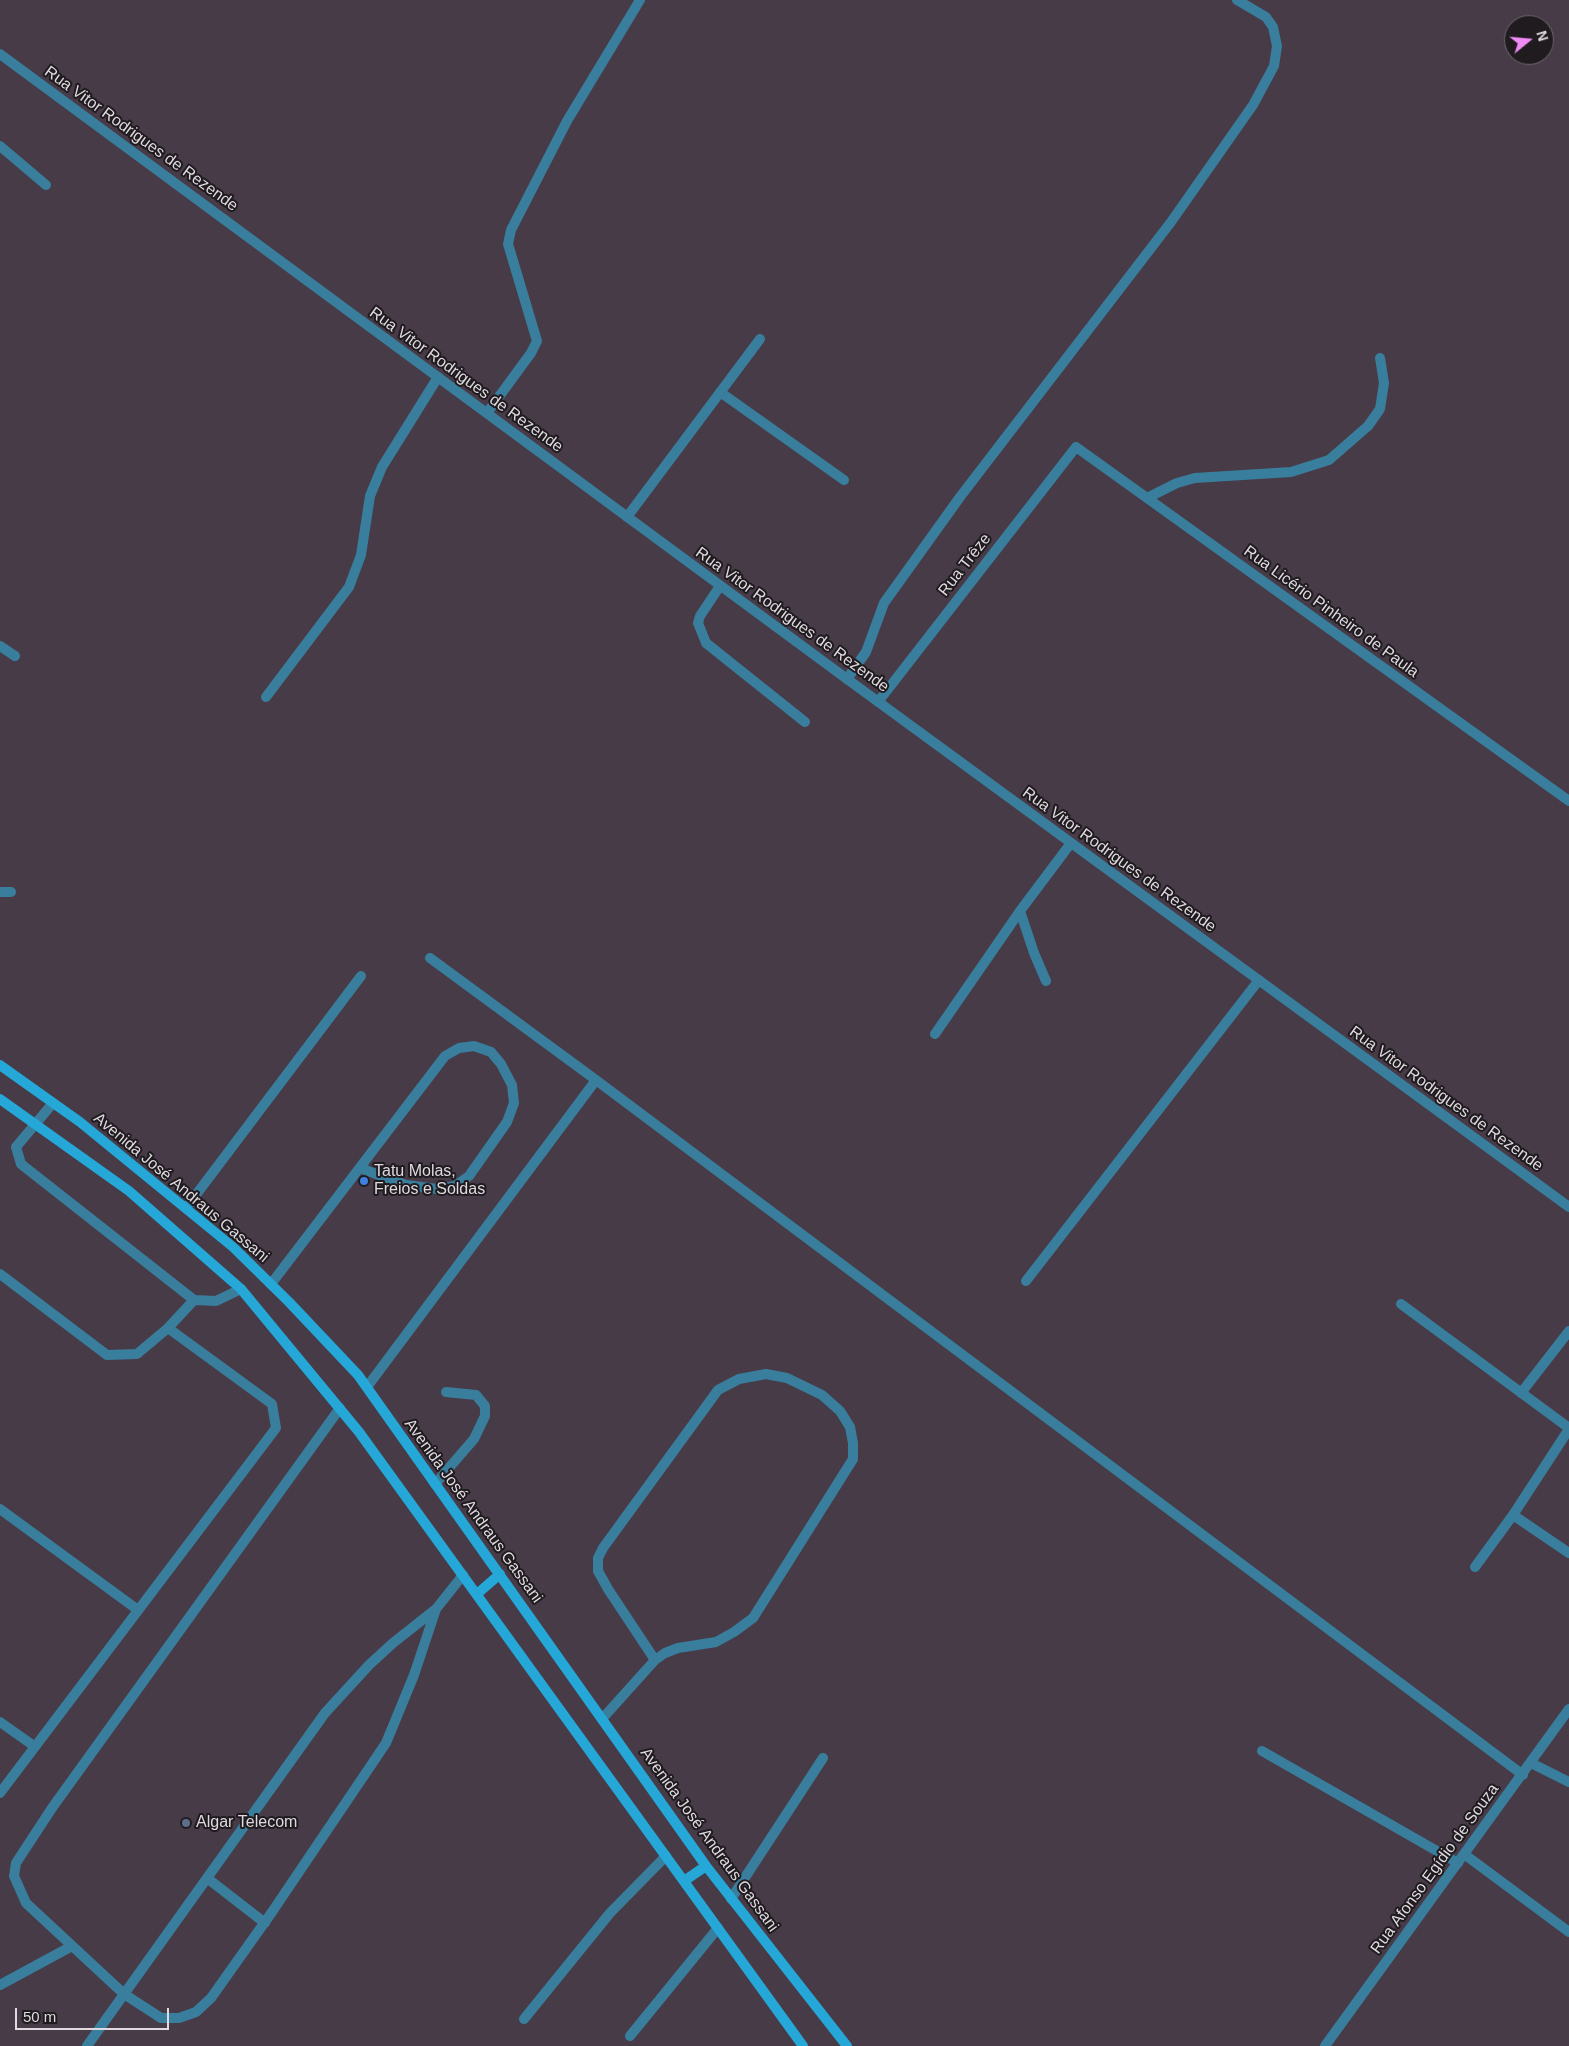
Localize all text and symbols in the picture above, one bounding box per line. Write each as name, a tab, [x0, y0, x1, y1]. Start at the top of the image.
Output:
north arrow	[1504, 15, 1554, 65]
text: N	[1533, 29, 1552, 43]
street label: Rua Vitor Rodrigues de Rezende	[40, 62, 242, 216]
street label: Rua Vitor Rodrigues de Rezende	[365, 303, 567, 457]
street label: Rua Trêze	[935, 530, 995, 600]
street label: Rua Licério Pinheiro de Paula	[1240, 542, 1422, 682]
street label: Rua Vitor Rodrigues de Rezende	[691, 543, 893, 697]
street label: Rua Vitor Rodrigues de Rezende	[1018, 783, 1220, 937]
street label: Rua Vitor Rodrigues de Rezende	[1345, 1022, 1547, 1176]
street label: Avenida José Andraus Gassani	[89, 1109, 273, 1267]
place label: Tatu Molas, Freios e Soldas	[374, 1162, 485, 1200]
marker: Tatu Molas, Freios e Soldas	[358, 1175, 370, 1187]
street label: Avenida José Andraus Gassani	[400, 1415, 546, 1607]
street label: Avenida José Andraus Gassani	[636, 1744, 782, 1936]
street label: Rua Afonso Egídio de Souza	[1367, 1780, 1503, 1958]
place label: Algar Telecom	[196, 1813, 297, 1833]
marker: Algar Telecom	[180, 1817, 192, 1829]
scale bar	[18, 1998, 171, 2030]
text: 50 m	[23, 2008, 56, 2025]

